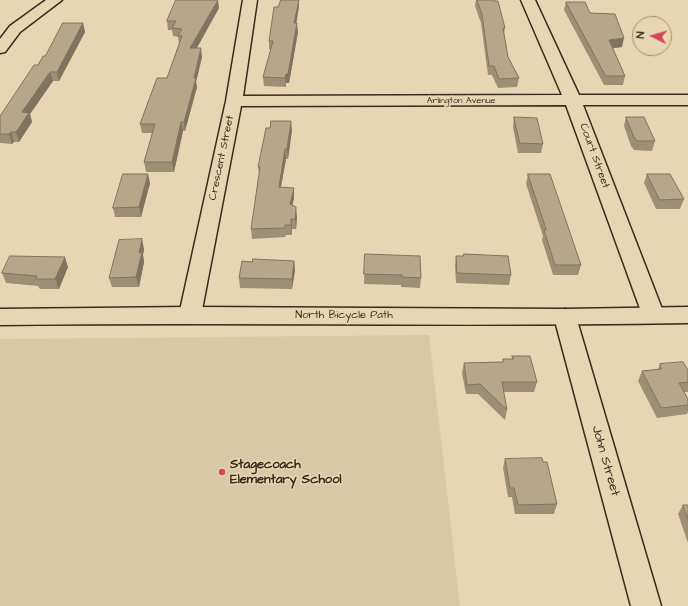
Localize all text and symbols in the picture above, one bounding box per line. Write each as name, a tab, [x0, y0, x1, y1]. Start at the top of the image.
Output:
north arrow	[632, 16, 672, 56]
text: N	[633, 31, 648, 39]
street label: Arlington Avenue	[427, 96, 495, 106]
street label: Crescent Street	[207, 114, 237, 202]
street label: Court Street	[576, 122, 612, 190]
street label: North Bicycle Path	[295, 309, 393, 323]
street label: John Street	[588, 424, 622, 498]
place label: Stagecoach Elementary School	[230, 457, 341, 488]
marker: Stagecoach Elementary School	[217, 467, 227, 477]

